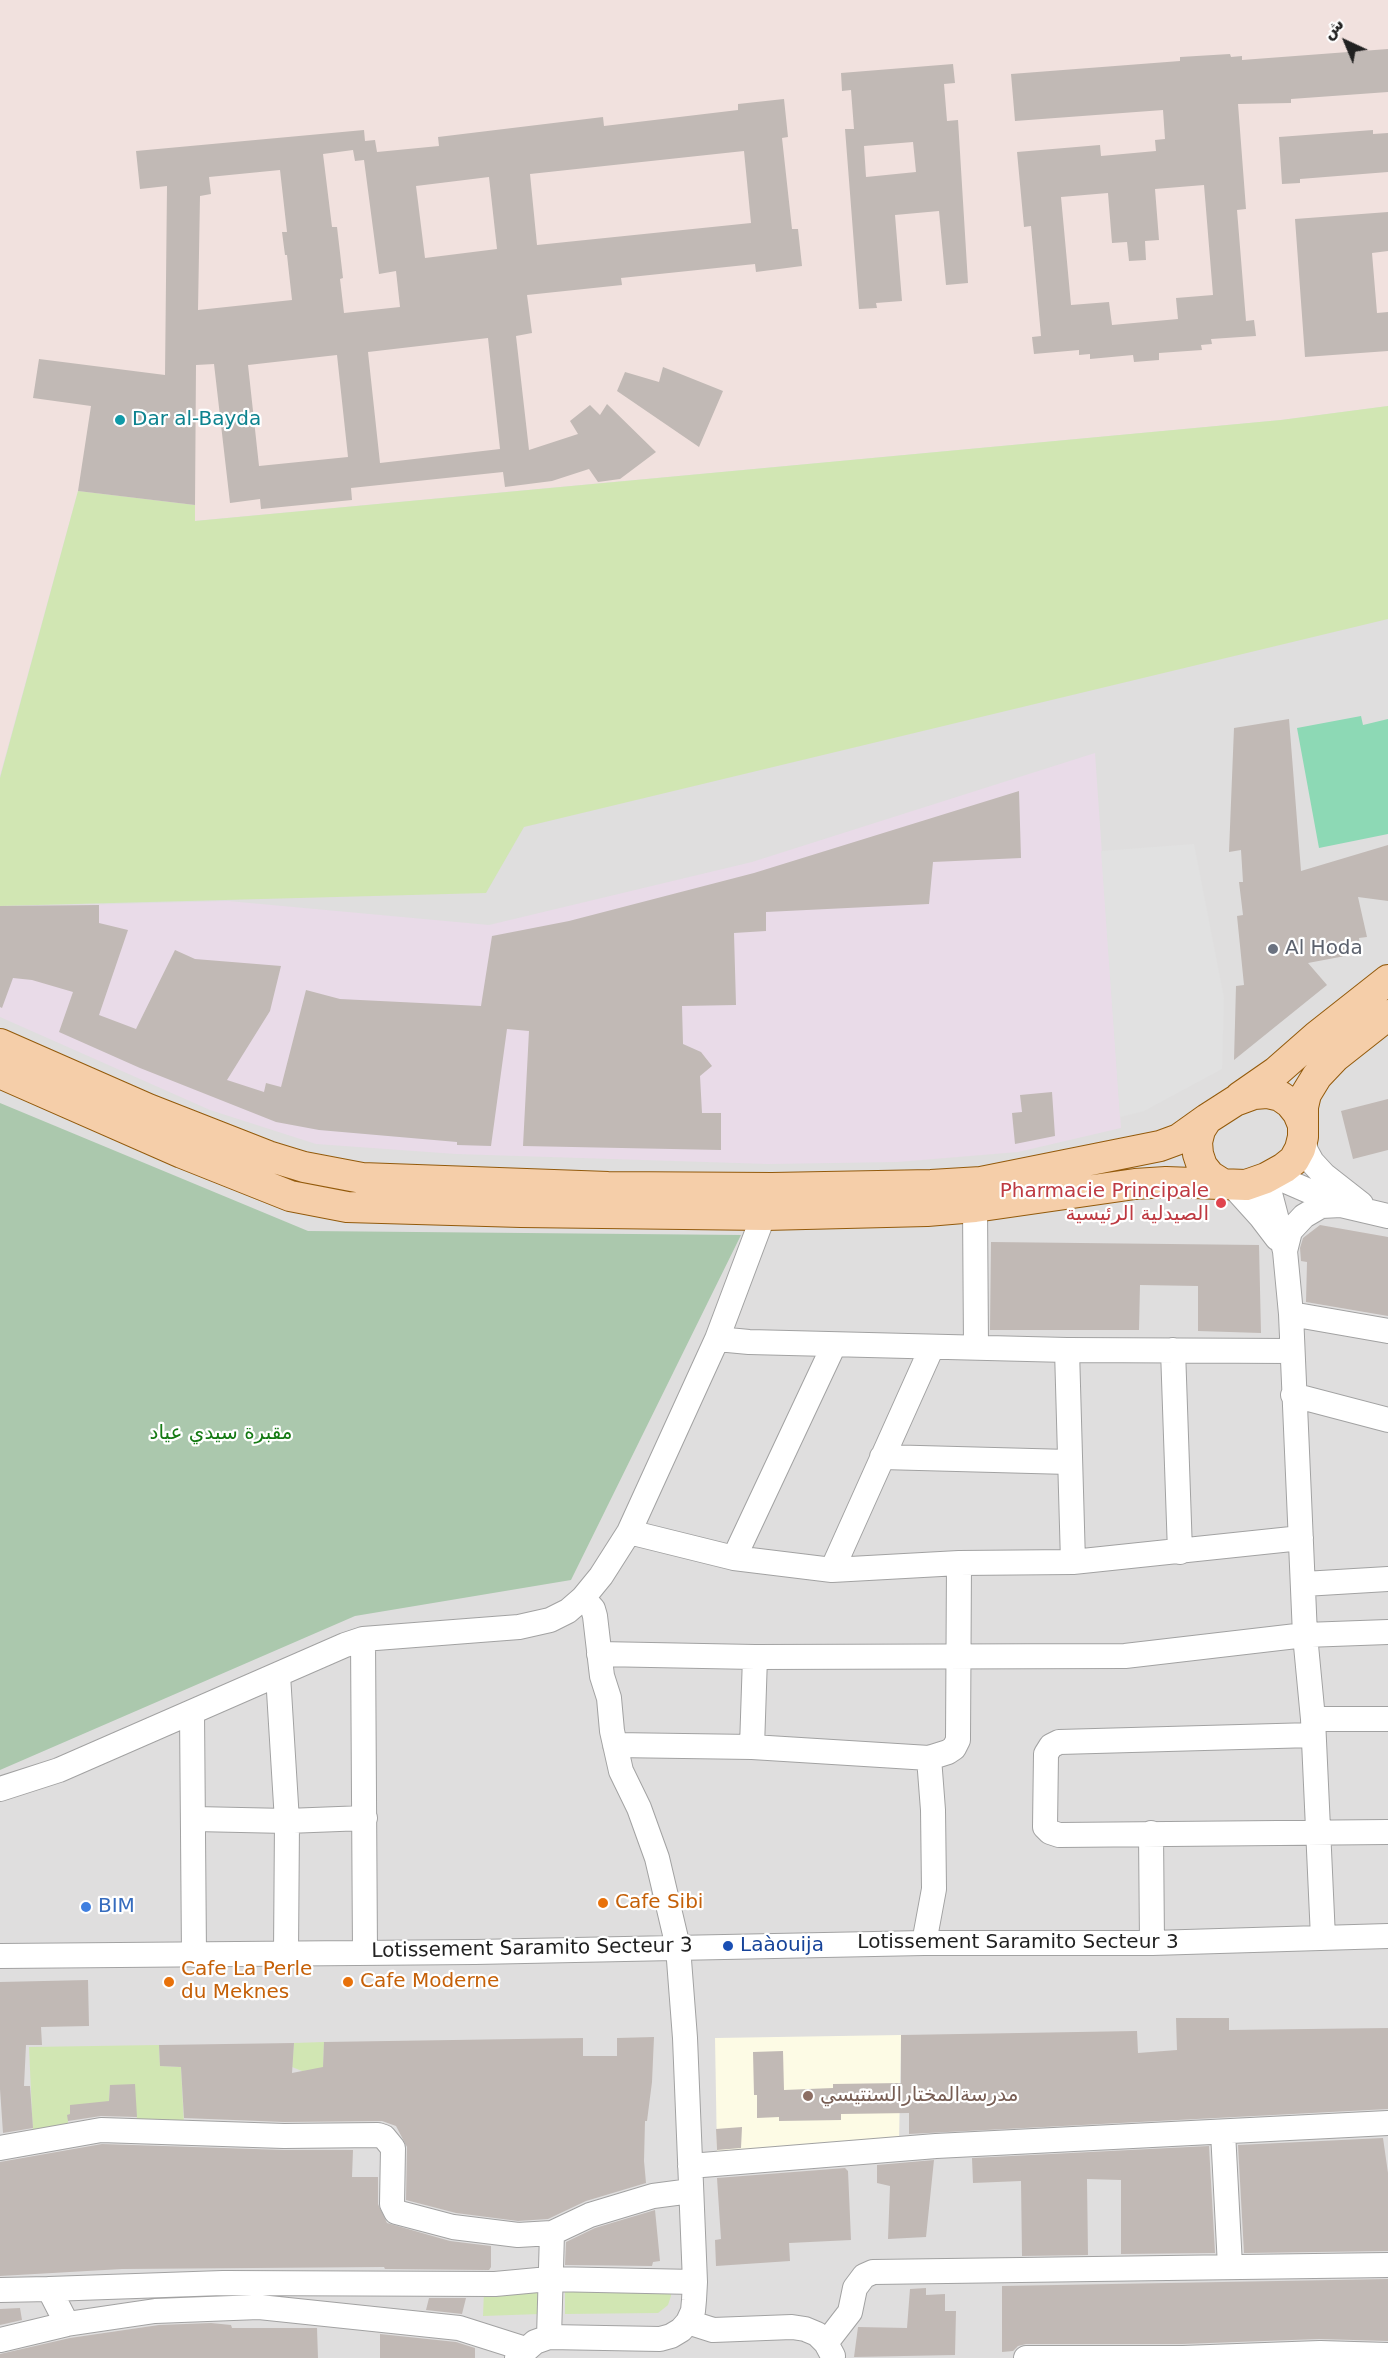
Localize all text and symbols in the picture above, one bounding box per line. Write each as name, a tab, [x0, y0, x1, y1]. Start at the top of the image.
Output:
north arrow	[1316, 12, 1376, 72]
text: ش	[1319, 14, 1348, 43]
place label: Dar al-Bayda	[132, 408, 261, 432]
marker: Dar al-Bayda	[113, 413, 127, 427]
place label: Al Hoda	[1285, 937, 1363, 961]
marker: Al Hoda	[1266, 942, 1280, 956]
place label: Pharmacie Principale الصيدلية الرئيسية	[1000, 1180, 1209, 1227]
marker: Pharmacie Principale الصيدلية الرئيسية	[1214, 1196, 1228, 1210]
park label: مقبرة سيدي عياد	[149, 1422, 293, 1446]
place label: Cafe Sibi	[615, 1891, 703, 1915]
place label: BIM	[98, 1895, 135, 1919]
marker: Cafe Sibi	[596, 1896, 610, 1910]
marker: BIM	[79, 1900, 93, 1914]
street label: Lotissement Saramito Secteur 3	[857, 1931, 1179, 1955]
street label: Lotissement Saramito Secteur 3	[371, 1934, 693, 1964]
place label: Laàouija	[740, 1934, 824, 1958]
marker: Laàouija	[721, 1939, 735, 1953]
place label: Cafe La Perle du Meknes	[181, 1958, 312, 2005]
place label: Cafe Moderne	[360, 1970, 499, 1994]
marker: Cafe La Perle du Meknes	[162, 1975, 176, 1989]
marker: Cafe Moderne	[341, 1975, 355, 1989]
place label: مدرسةالمختارالسنتيسي	[820, 2084, 1018, 2108]
marker: مدرسةالمختارالسنتيسي	[801, 2089, 815, 2103]

